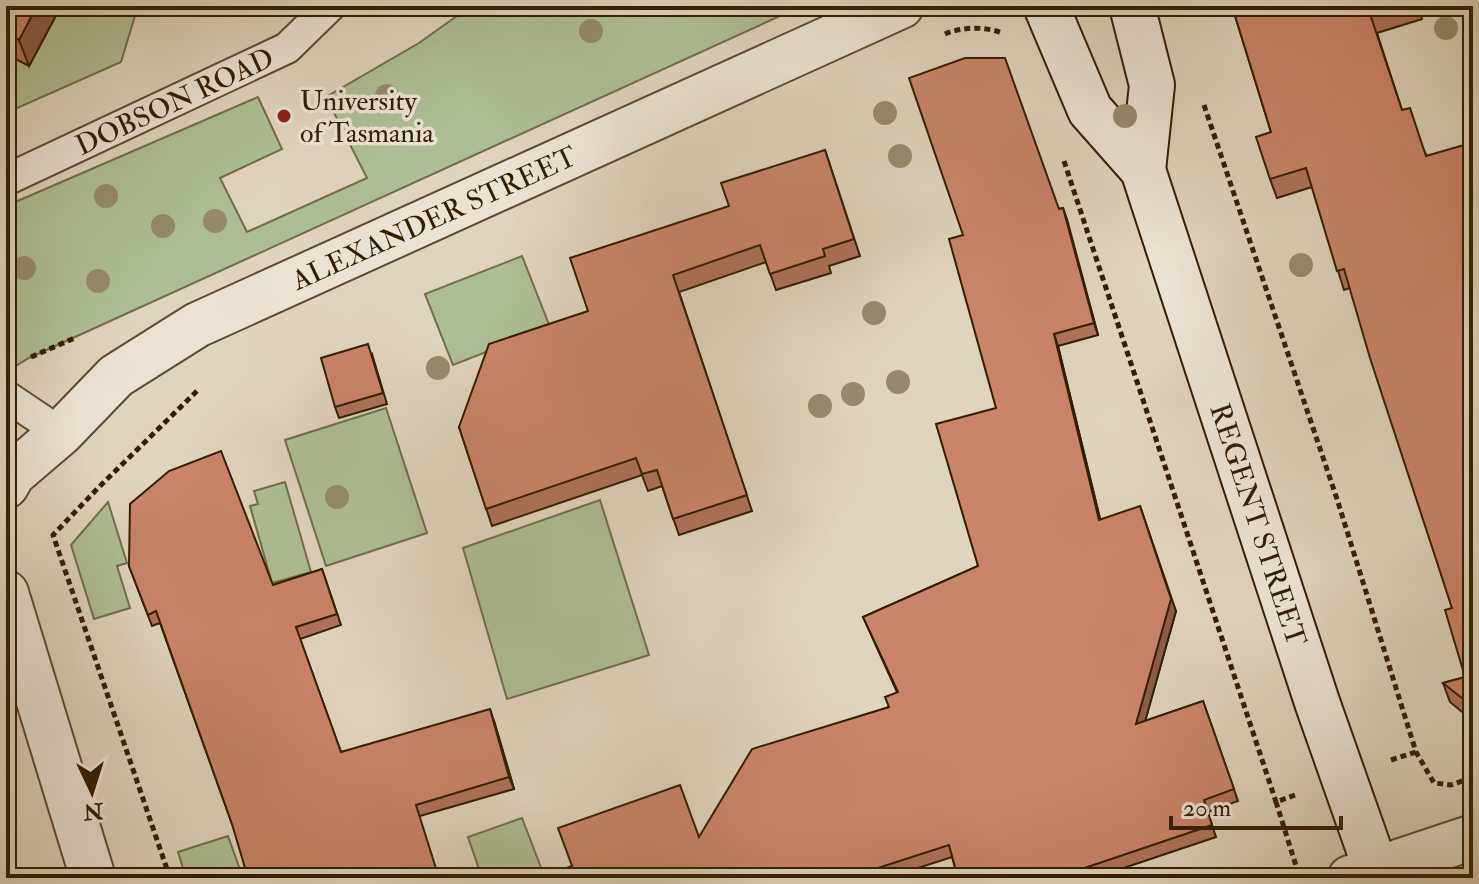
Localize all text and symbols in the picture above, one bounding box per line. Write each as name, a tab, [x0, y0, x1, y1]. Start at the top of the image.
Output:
street label: DOBSON ROAD	[70, 41, 280, 164]
place label: University of Tasmania	[300, 84, 434, 151]
marker: University of Tasmania	[275, 107, 293, 125]
street label: ALEXANDER STREET	[286, 139, 583, 299]
street label: REGENT STREET	[1202, 399, 1314, 651]
north arrow	[52, 752, 132, 832]
scale bar	[1171, 780, 1341, 830]
text: 20 m	[1183, 793, 1232, 824]
text: N	[82, 796, 105, 826]

